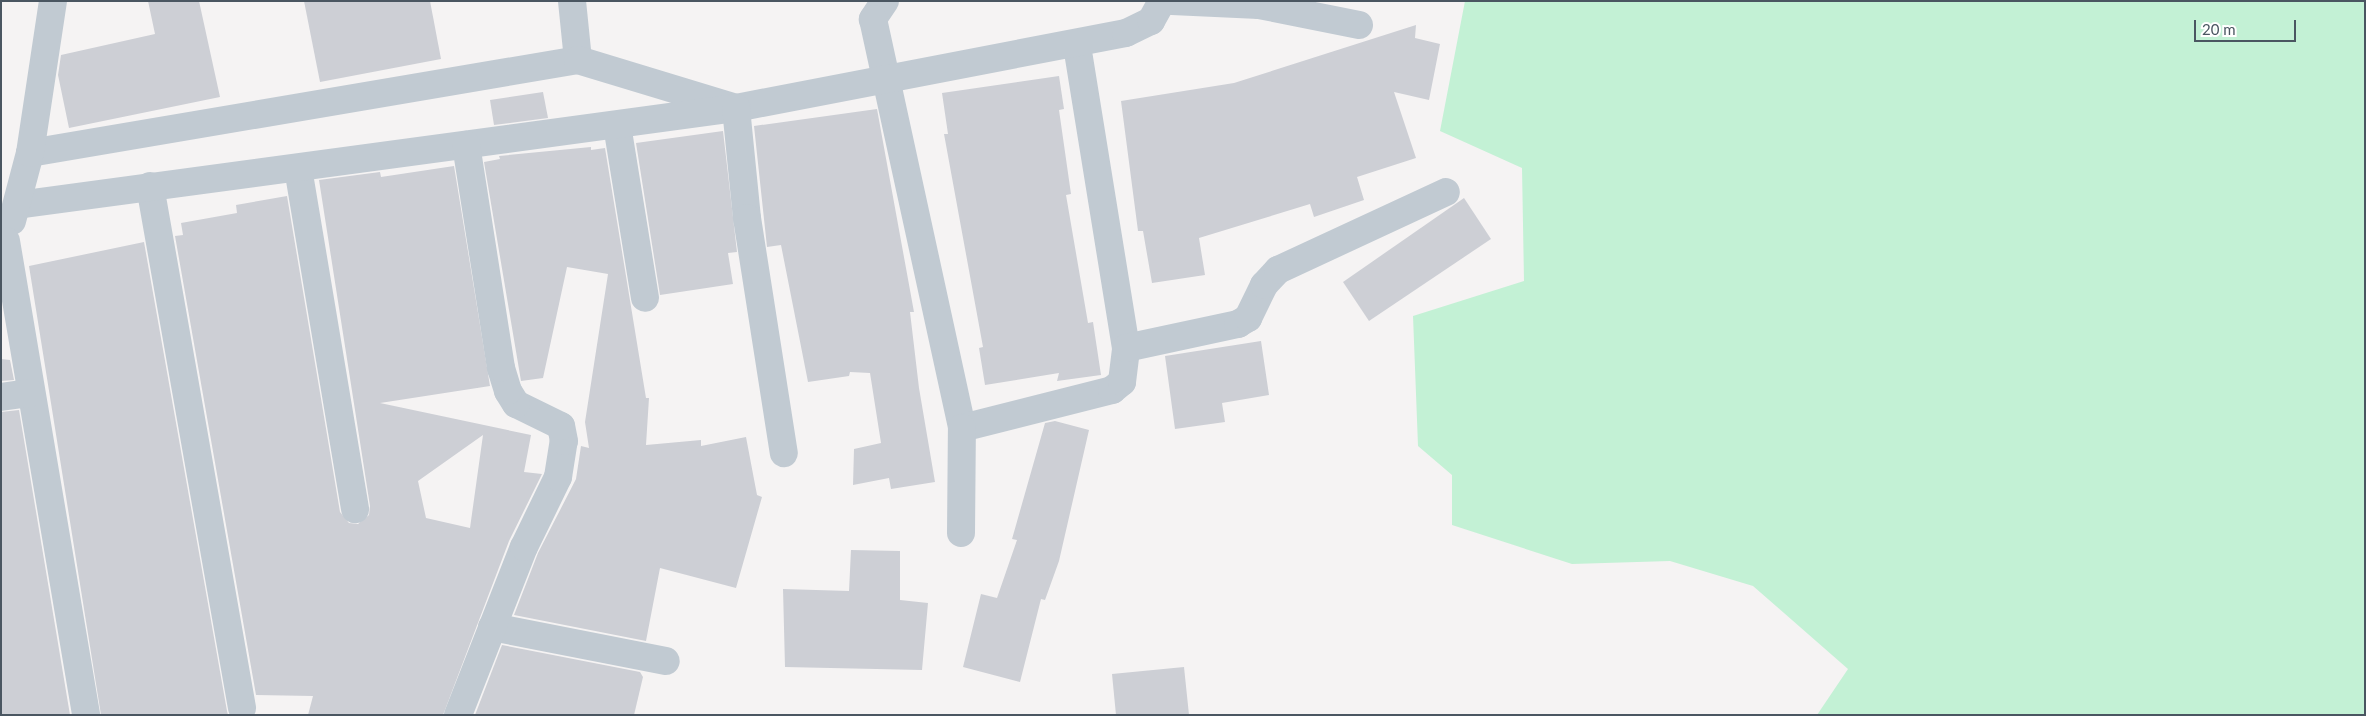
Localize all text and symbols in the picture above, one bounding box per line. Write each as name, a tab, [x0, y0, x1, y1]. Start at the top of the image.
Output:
scale bar	[2196, 10, 2298, 42]
text: 20 m	[2202, 20, 2236, 38]

